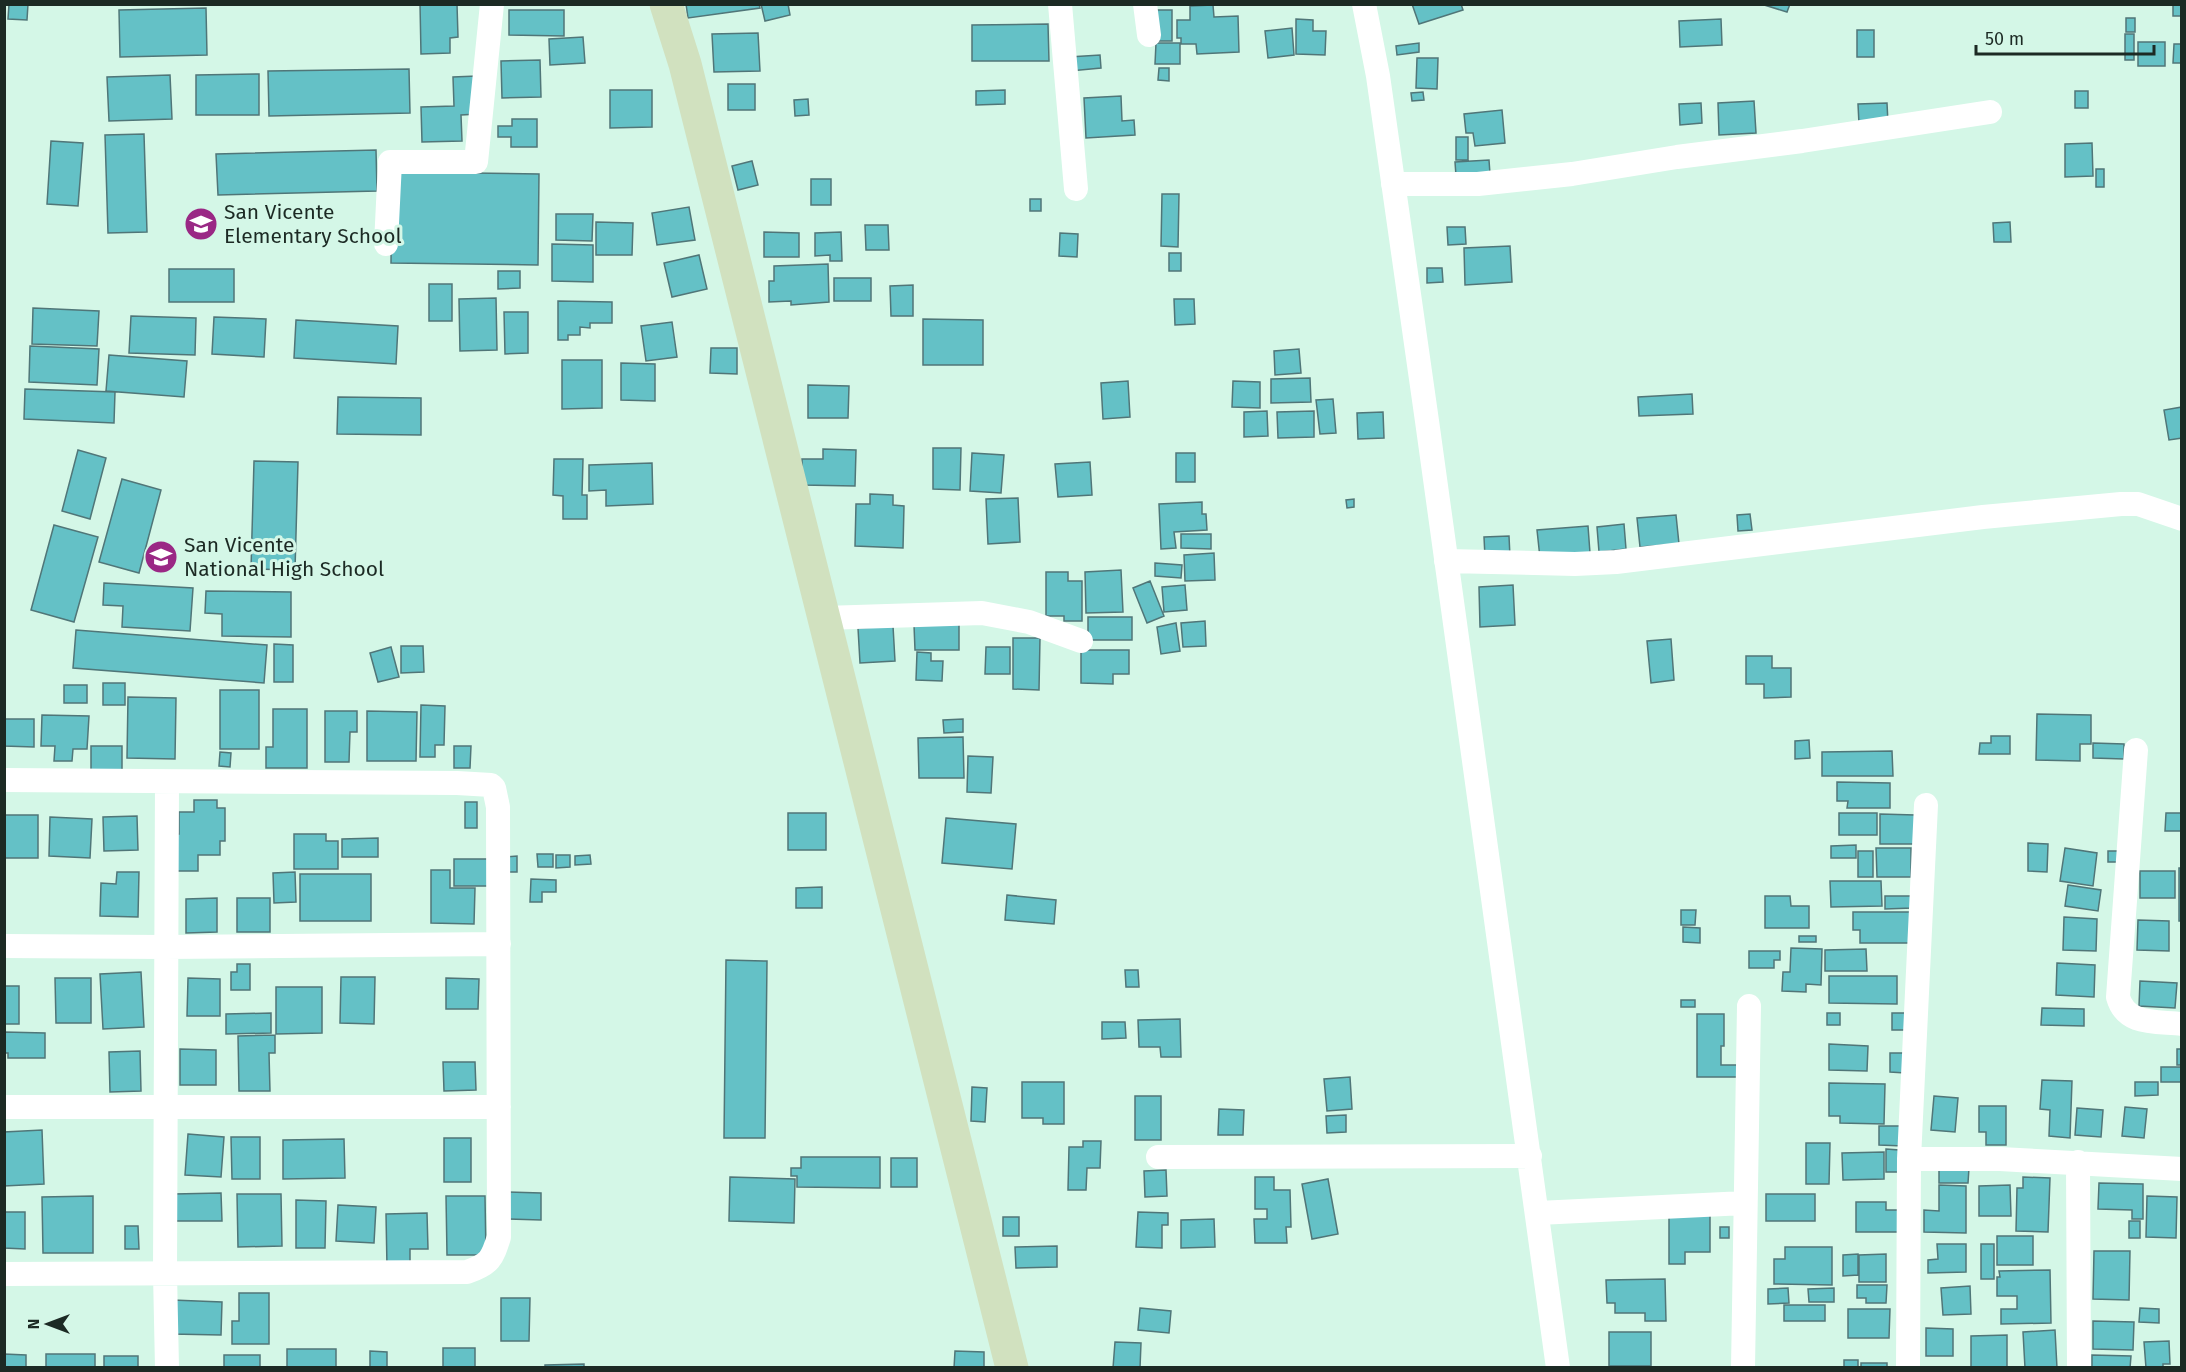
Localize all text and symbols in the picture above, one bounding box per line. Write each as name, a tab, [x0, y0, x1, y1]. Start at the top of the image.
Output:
scale bar	[1976, 18, 2154, 56]
text: 50 m	[1985, 28, 2024, 50]
place label: San Vicente Elementary School	[224, 199, 402, 249]
school or university icon: San Vicente Elementary School	[183, 206, 219, 242]
place label: San Vicente National High School	[184, 532, 384, 582]
school or university icon: San Vicente National High School	[143, 539, 179, 575]
north arrow	[18, 1294, 78, 1354]
text: N	[24, 1319, 43, 1329]

